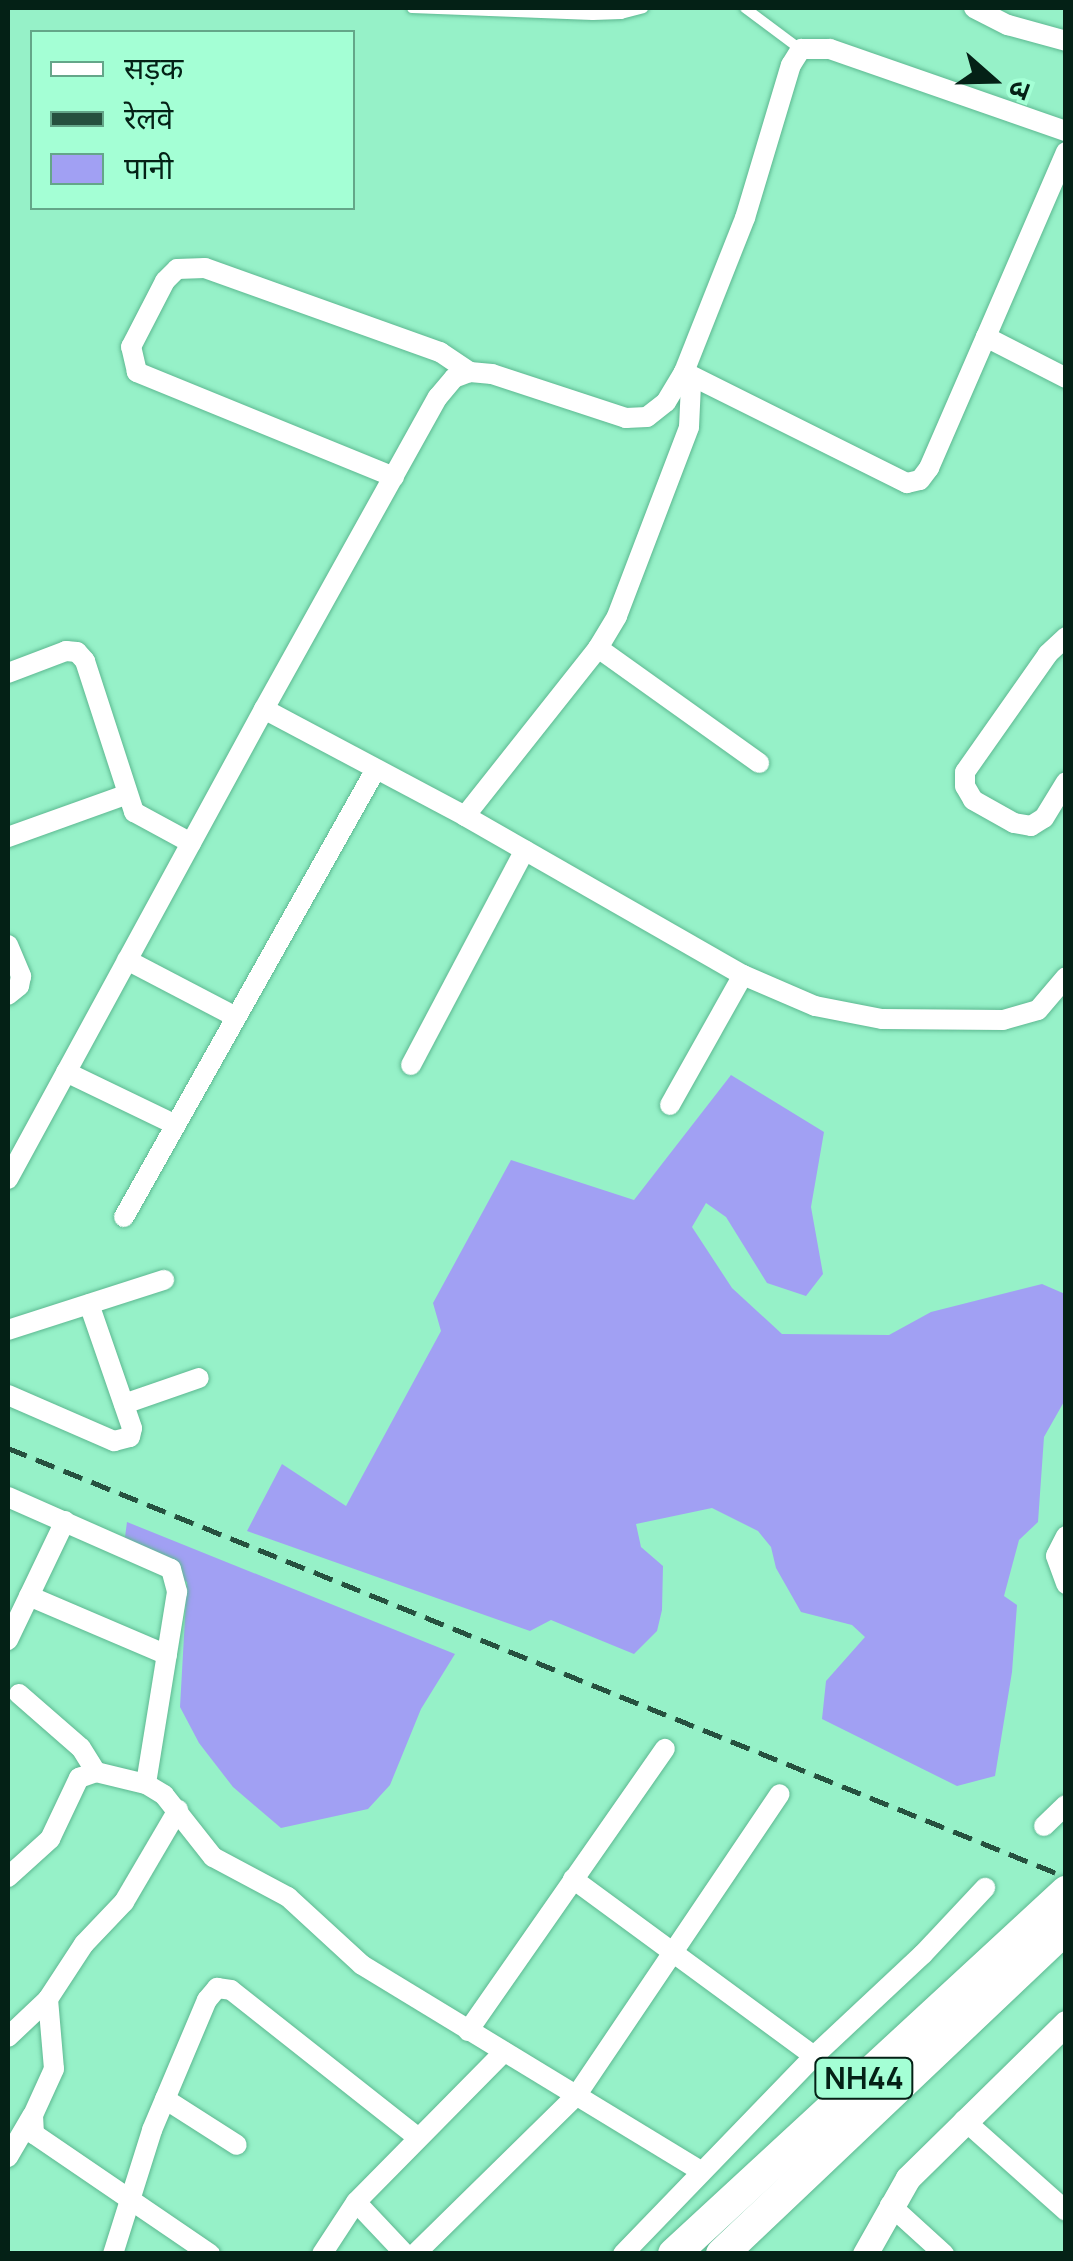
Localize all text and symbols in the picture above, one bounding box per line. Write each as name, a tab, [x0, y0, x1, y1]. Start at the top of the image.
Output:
legend	[30, 30, 355, 210]
north arrow	[943, 30, 1043, 130]
text: सड़क	[124, 47, 183, 88]
text: उ	[1001, 76, 1042, 104]
text: रेलवे	[124, 97, 173, 138]
text: पानी	[124, 147, 173, 188]
road number: NH44	[814, 2053, 914, 2103]

